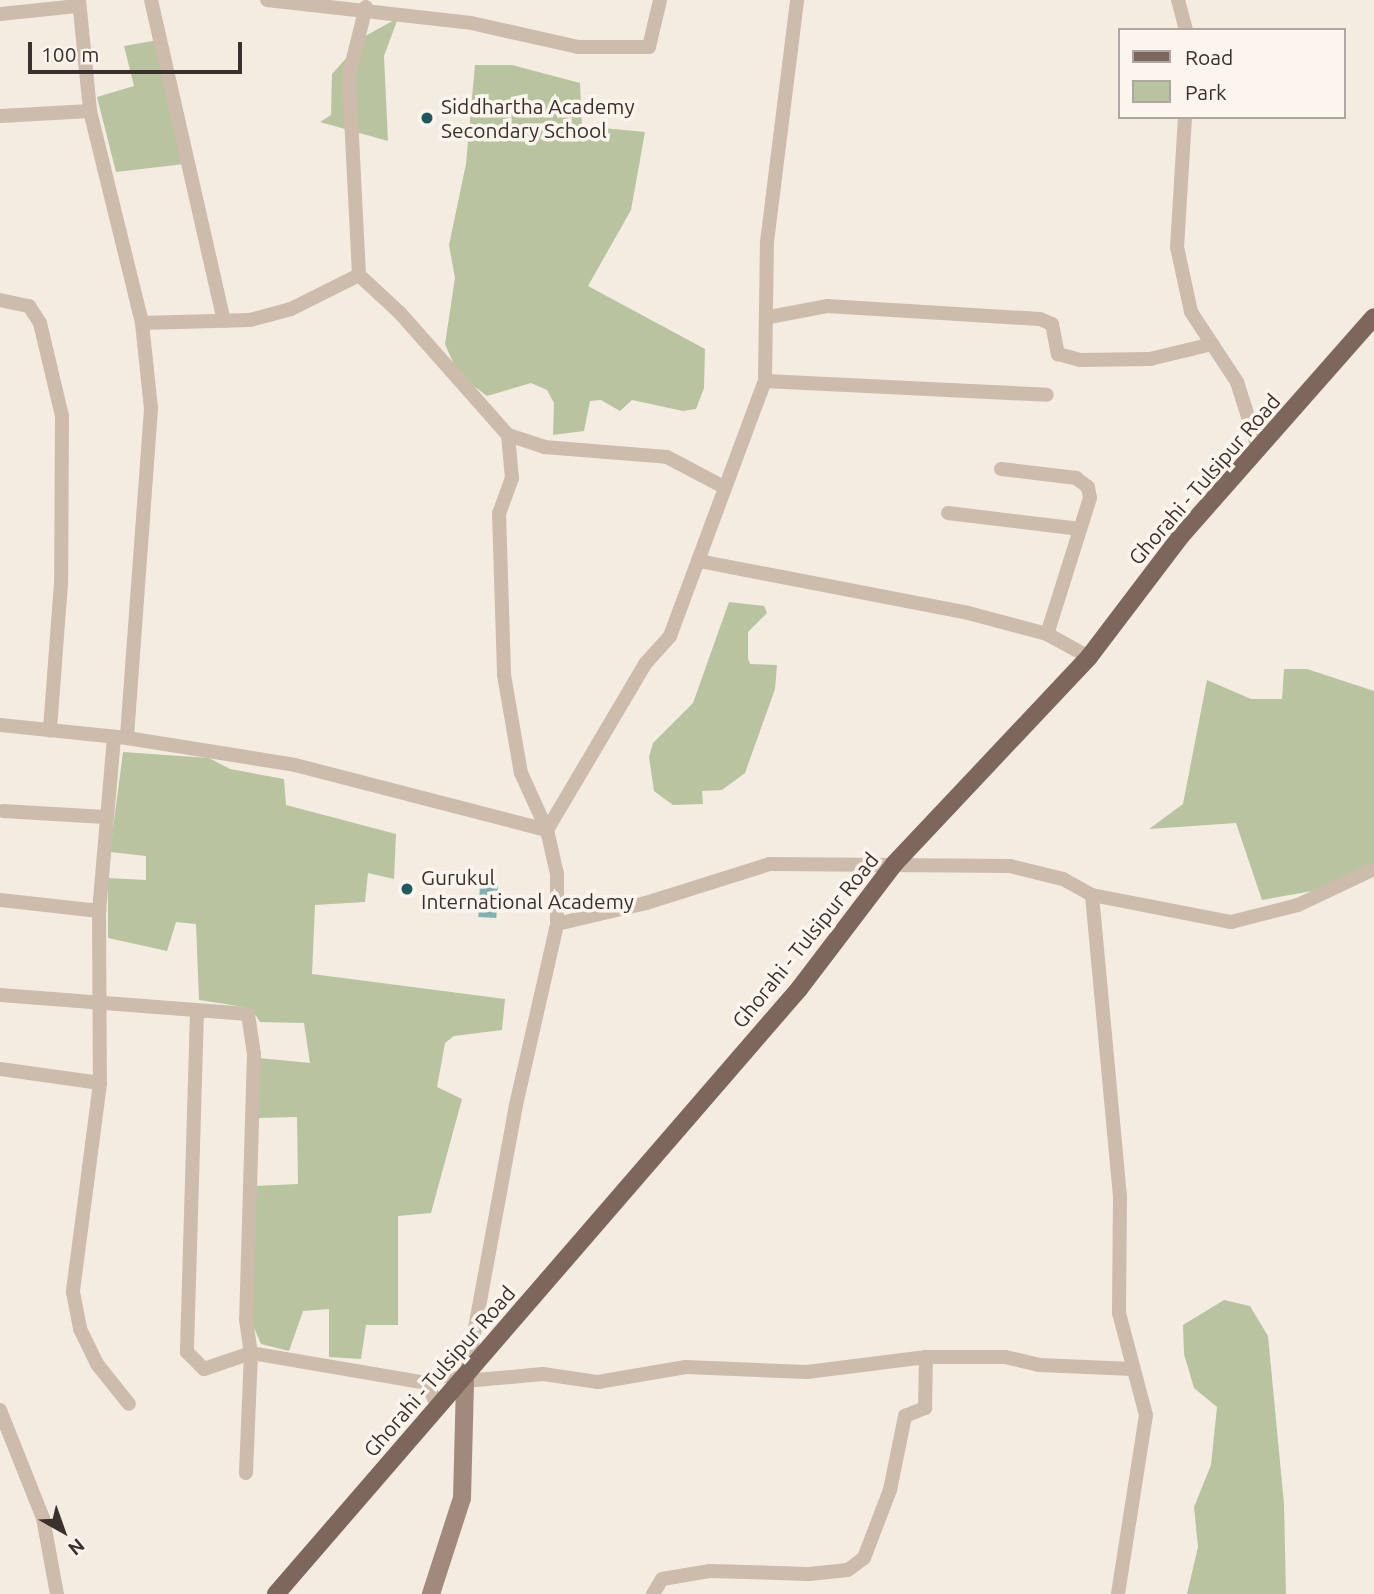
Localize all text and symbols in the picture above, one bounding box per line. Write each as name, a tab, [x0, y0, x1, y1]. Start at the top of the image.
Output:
scale bar	[32, 28, 245, 72]
legend	[1118, 28, 1346, 119]
text: 100 m	[41, 42, 99, 66]
text: Road	[1185, 45, 1233, 69]
text: Park	[1185, 80, 1227, 104]
place label: Siddhartha Academy Secondary School	[441, 93, 635, 143]
marker: Siddhartha Academy Secondary School	[419, 110, 435, 126]
street label: Ghorahi - Tulsipur Road	[1123, 388, 1285, 570]
street label: Ghorahi - Tulsipur Road	[727, 847, 883, 1033]
place label: Gurukul International Academy	[421, 864, 634, 914]
marker: Gurukul International Academy	[399, 881, 415, 897]
street label: Ghorahi - Tulsipur Road	[358, 1280, 520, 1462]
north arrow	[28, 1496, 98, 1566]
text: N	[64, 1534, 89, 1560]

